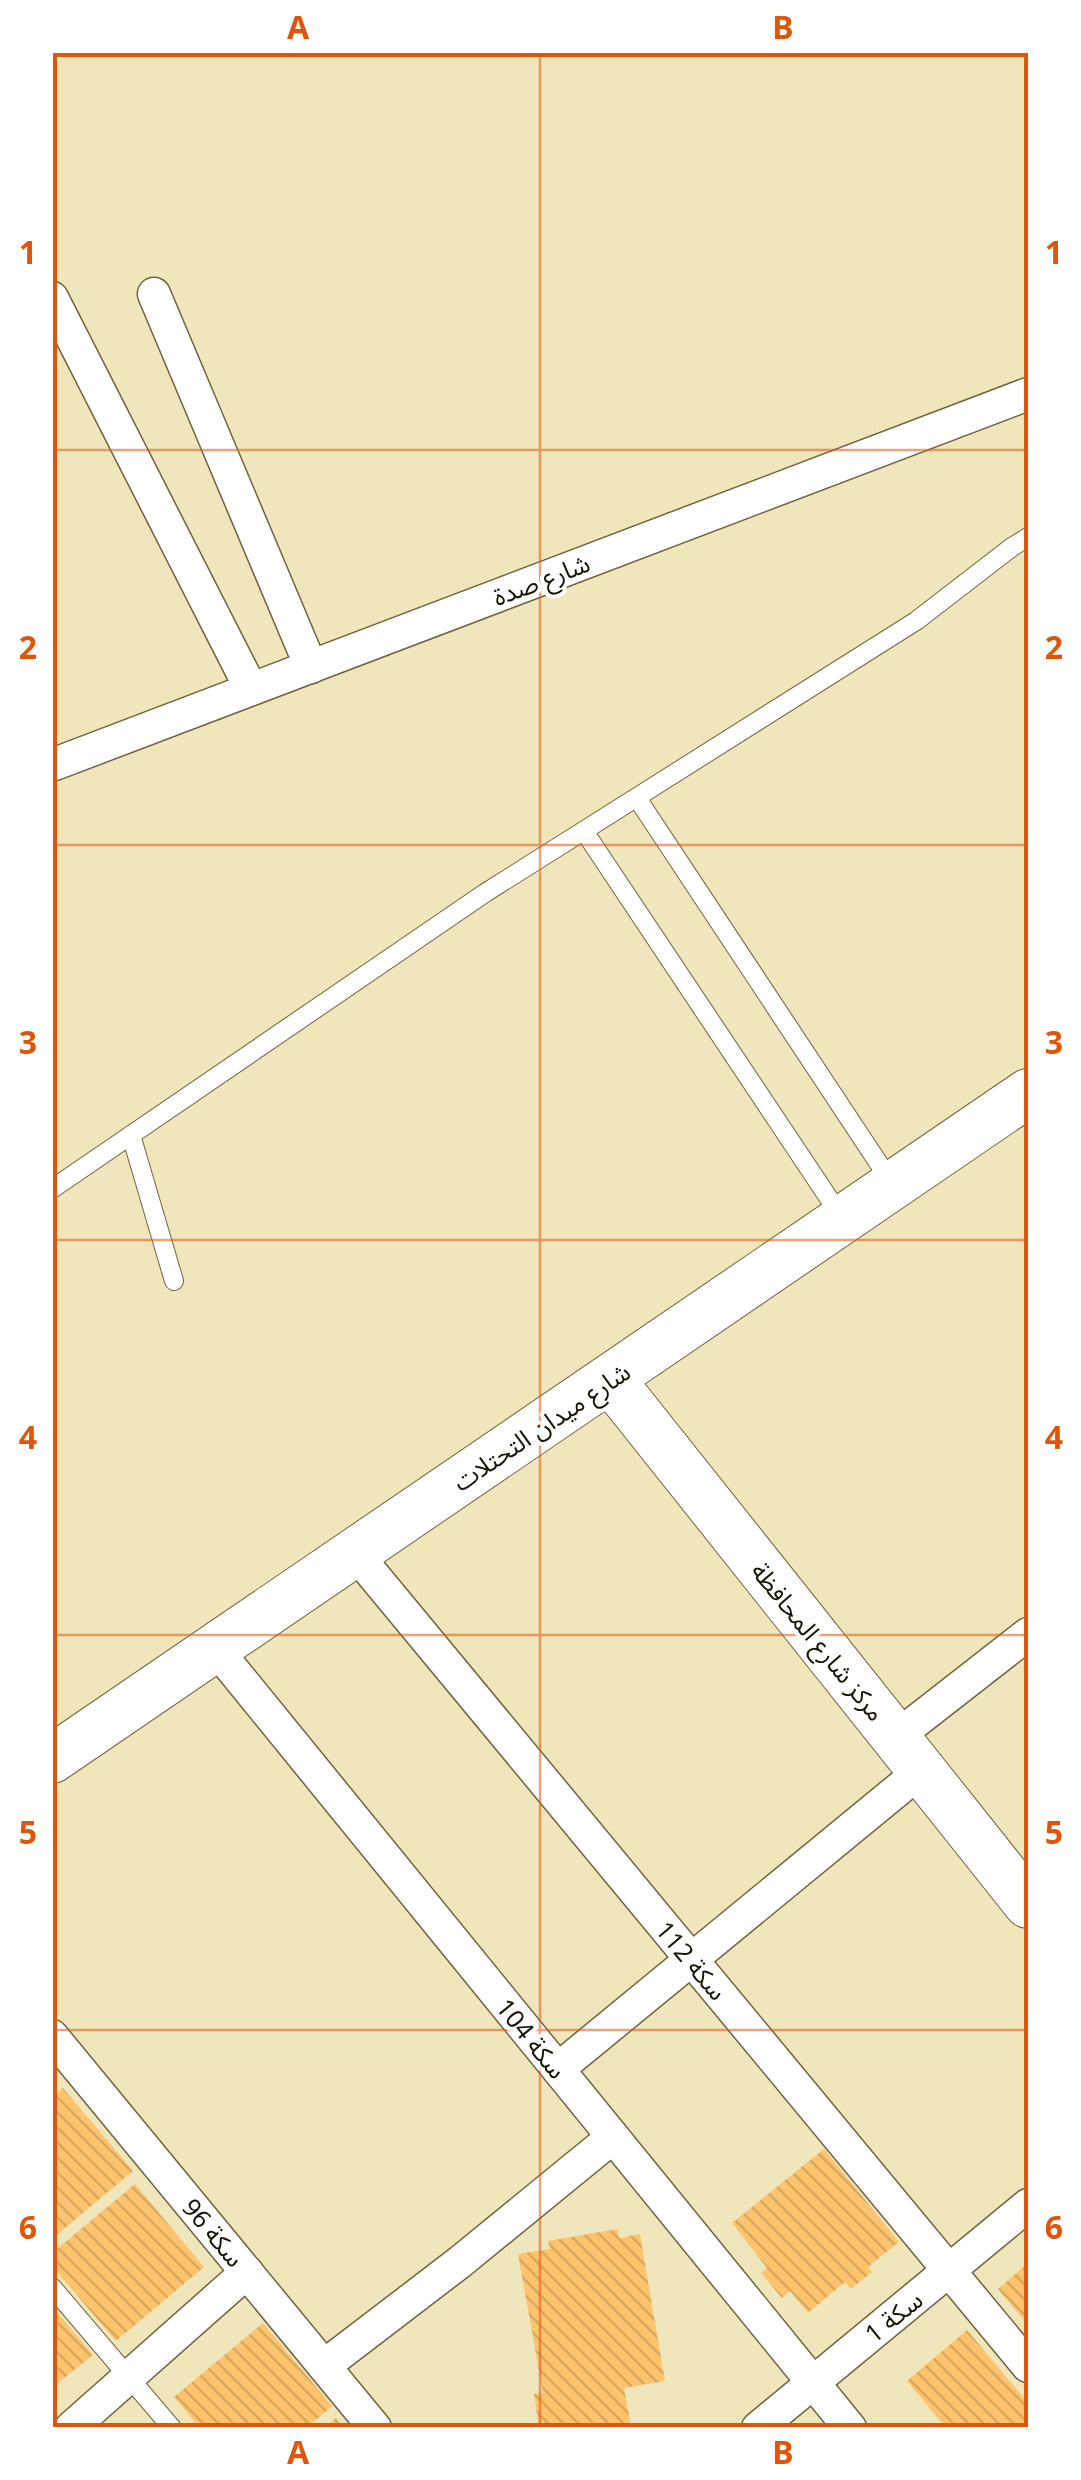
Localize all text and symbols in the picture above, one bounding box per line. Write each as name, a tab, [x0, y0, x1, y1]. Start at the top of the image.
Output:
text: A	[287, 5, 310, 48]
text: B	[772, 5, 794, 48]
text: 1	[19, 230, 37, 273]
text: 1	[1045, 230, 1063, 273]
street label: شارع صدة	[488, 545, 595, 616]
text: 2	[19, 625, 37, 668]
text: 2	[1045, 625, 1063, 668]
text: 3	[19, 1020, 37, 1063]
text: 3	[1045, 1020, 1063, 1063]
street label: شارع ميدان التحتلات	[446, 1354, 638, 1501]
text: 4	[19, 1415, 37, 1458]
text: 4	[1045, 1415, 1063, 1458]
street label: مركز شارع المحافظة	[742, 1554, 894, 1729]
text: 5	[19, 1810, 37, 1853]
text: 5	[1045, 1810, 1063, 1853]
street label: سكة 112	[649, 1913, 735, 2007]
street label: سكة 104	[489, 1991, 575, 2085]
street label: سكة 96	[175, 2191, 253, 2273]
text: 6	[19, 2205, 37, 2248]
text: 6	[1045, 2205, 1063, 2248]
street label: سكة 1	[857, 2282, 929, 2350]
text: A	[287, 2430, 310, 2473]
text: B	[772, 2430, 794, 2473]

